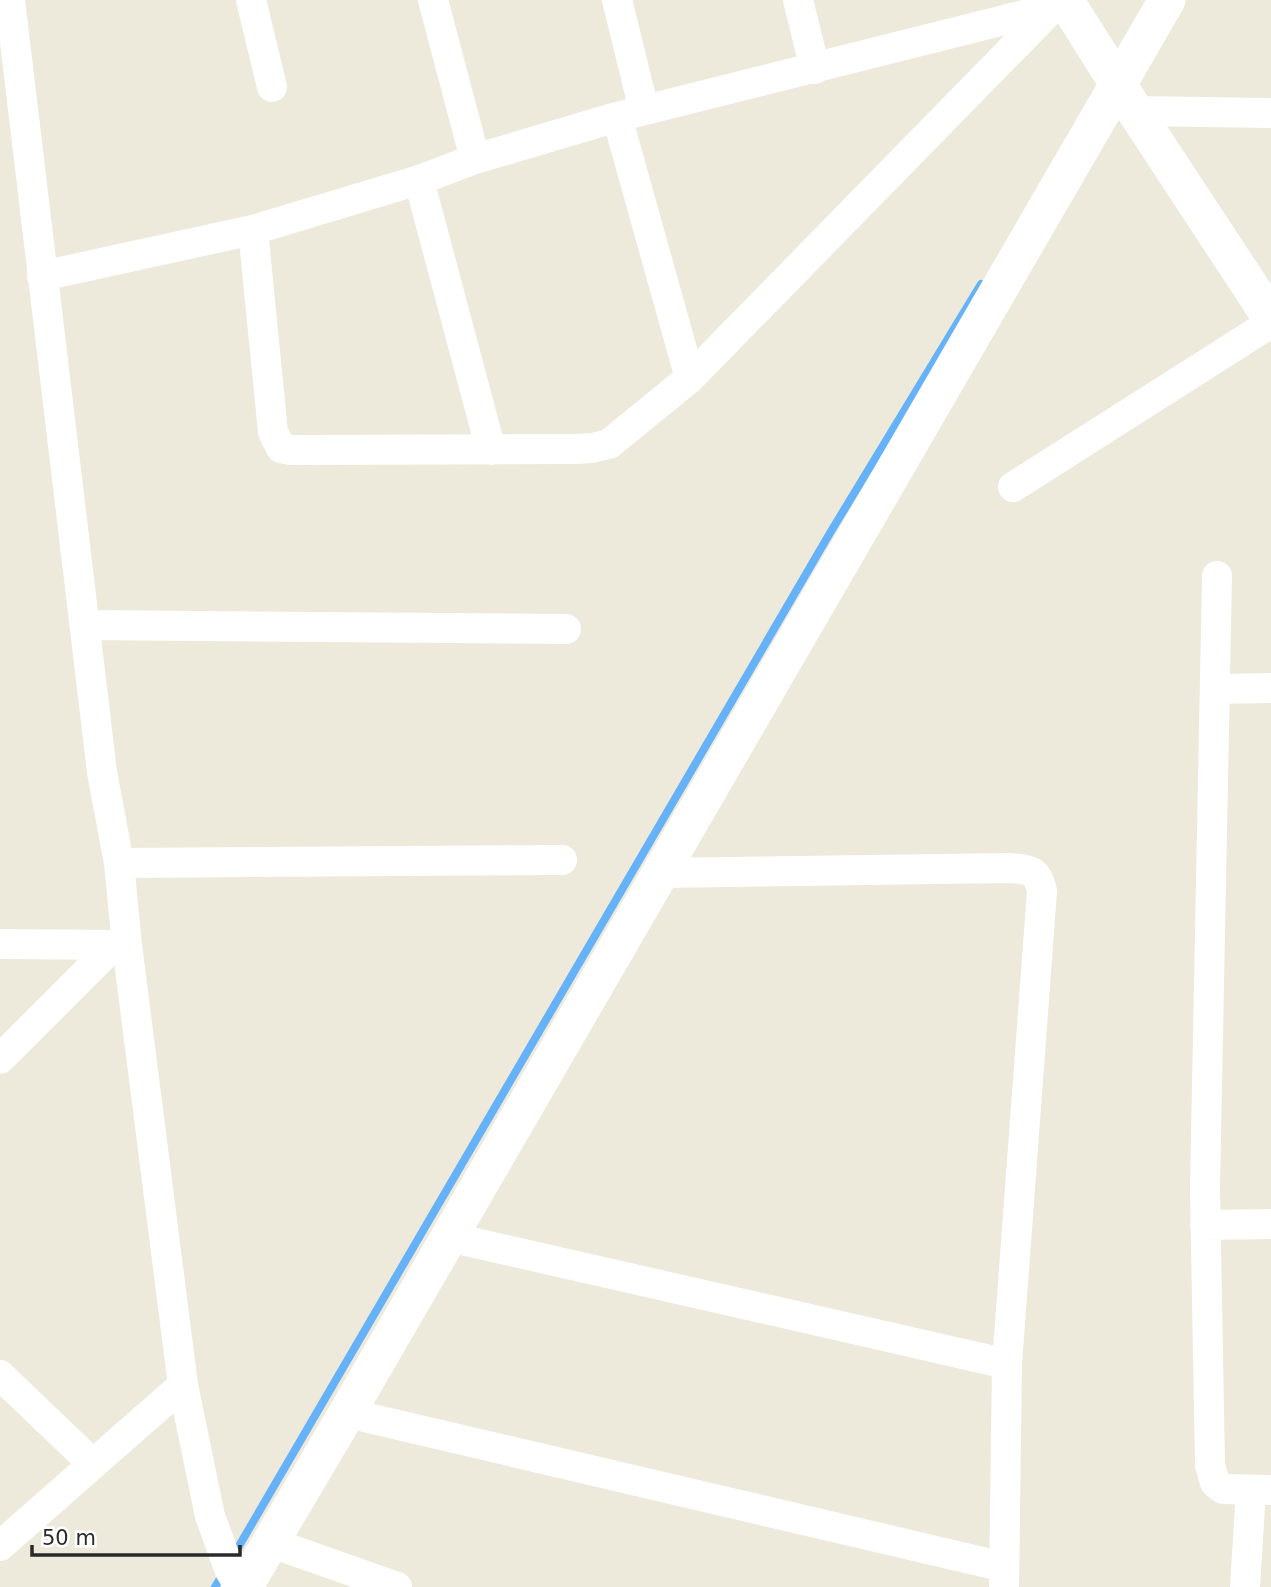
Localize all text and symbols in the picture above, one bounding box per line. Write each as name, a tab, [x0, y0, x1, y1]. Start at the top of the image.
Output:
scale bar	[32, 1514, 240, 1558]
text: 50 m	[42, 1526, 96, 1550]

